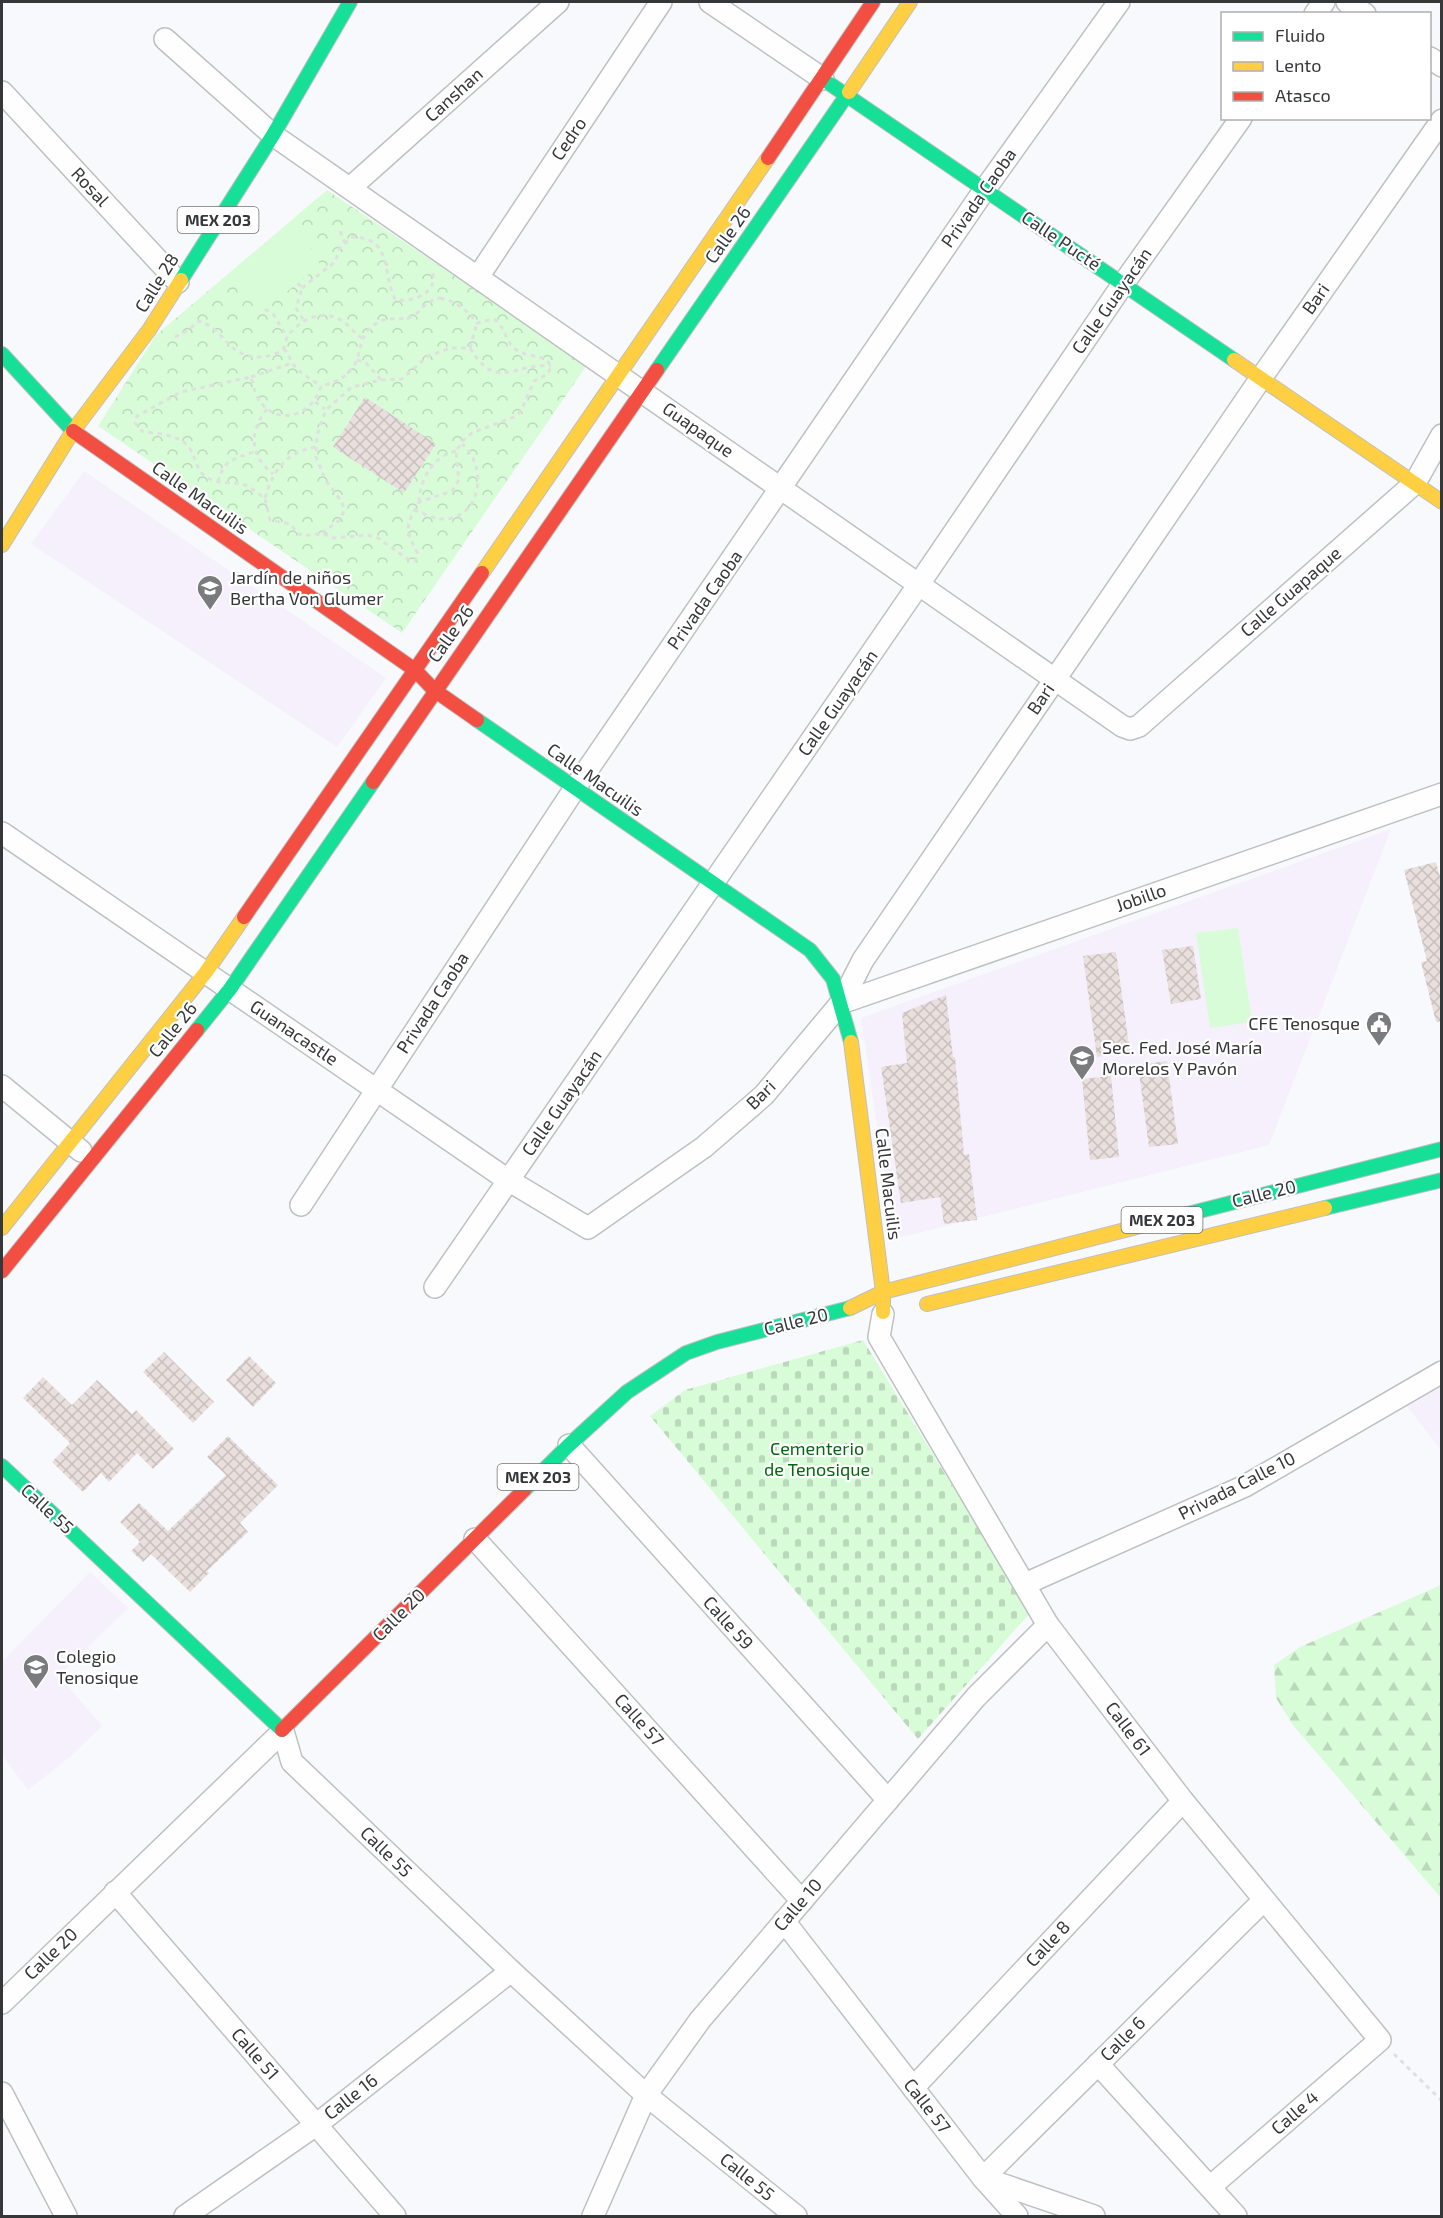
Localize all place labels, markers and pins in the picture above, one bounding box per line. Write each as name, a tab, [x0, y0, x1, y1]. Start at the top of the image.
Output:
place label: Jardín de niños Bertha Von Glumer	[230, 566, 383, 609]
school or university icon: Jardín de niños Bertha Von Glumer	[195, 573, 225, 611]
public building icon: CFE Tenosque	[1364, 1009, 1394, 1047]
place label: CFE Tenosque	[1248, 1012, 1360, 1034]
place label: Sec. Fed. José María Morelos Y Pavón	[1102, 1036, 1262, 1079]
school or university icon: Sec. Fed. José María Morelos Y Pavón	[1067, 1043, 1097, 1081]
place label: Colegio Tenosique	[56, 1645, 139, 1688]
school or university icon: Colegio Tenosique	[21, 1652, 51, 1690]

